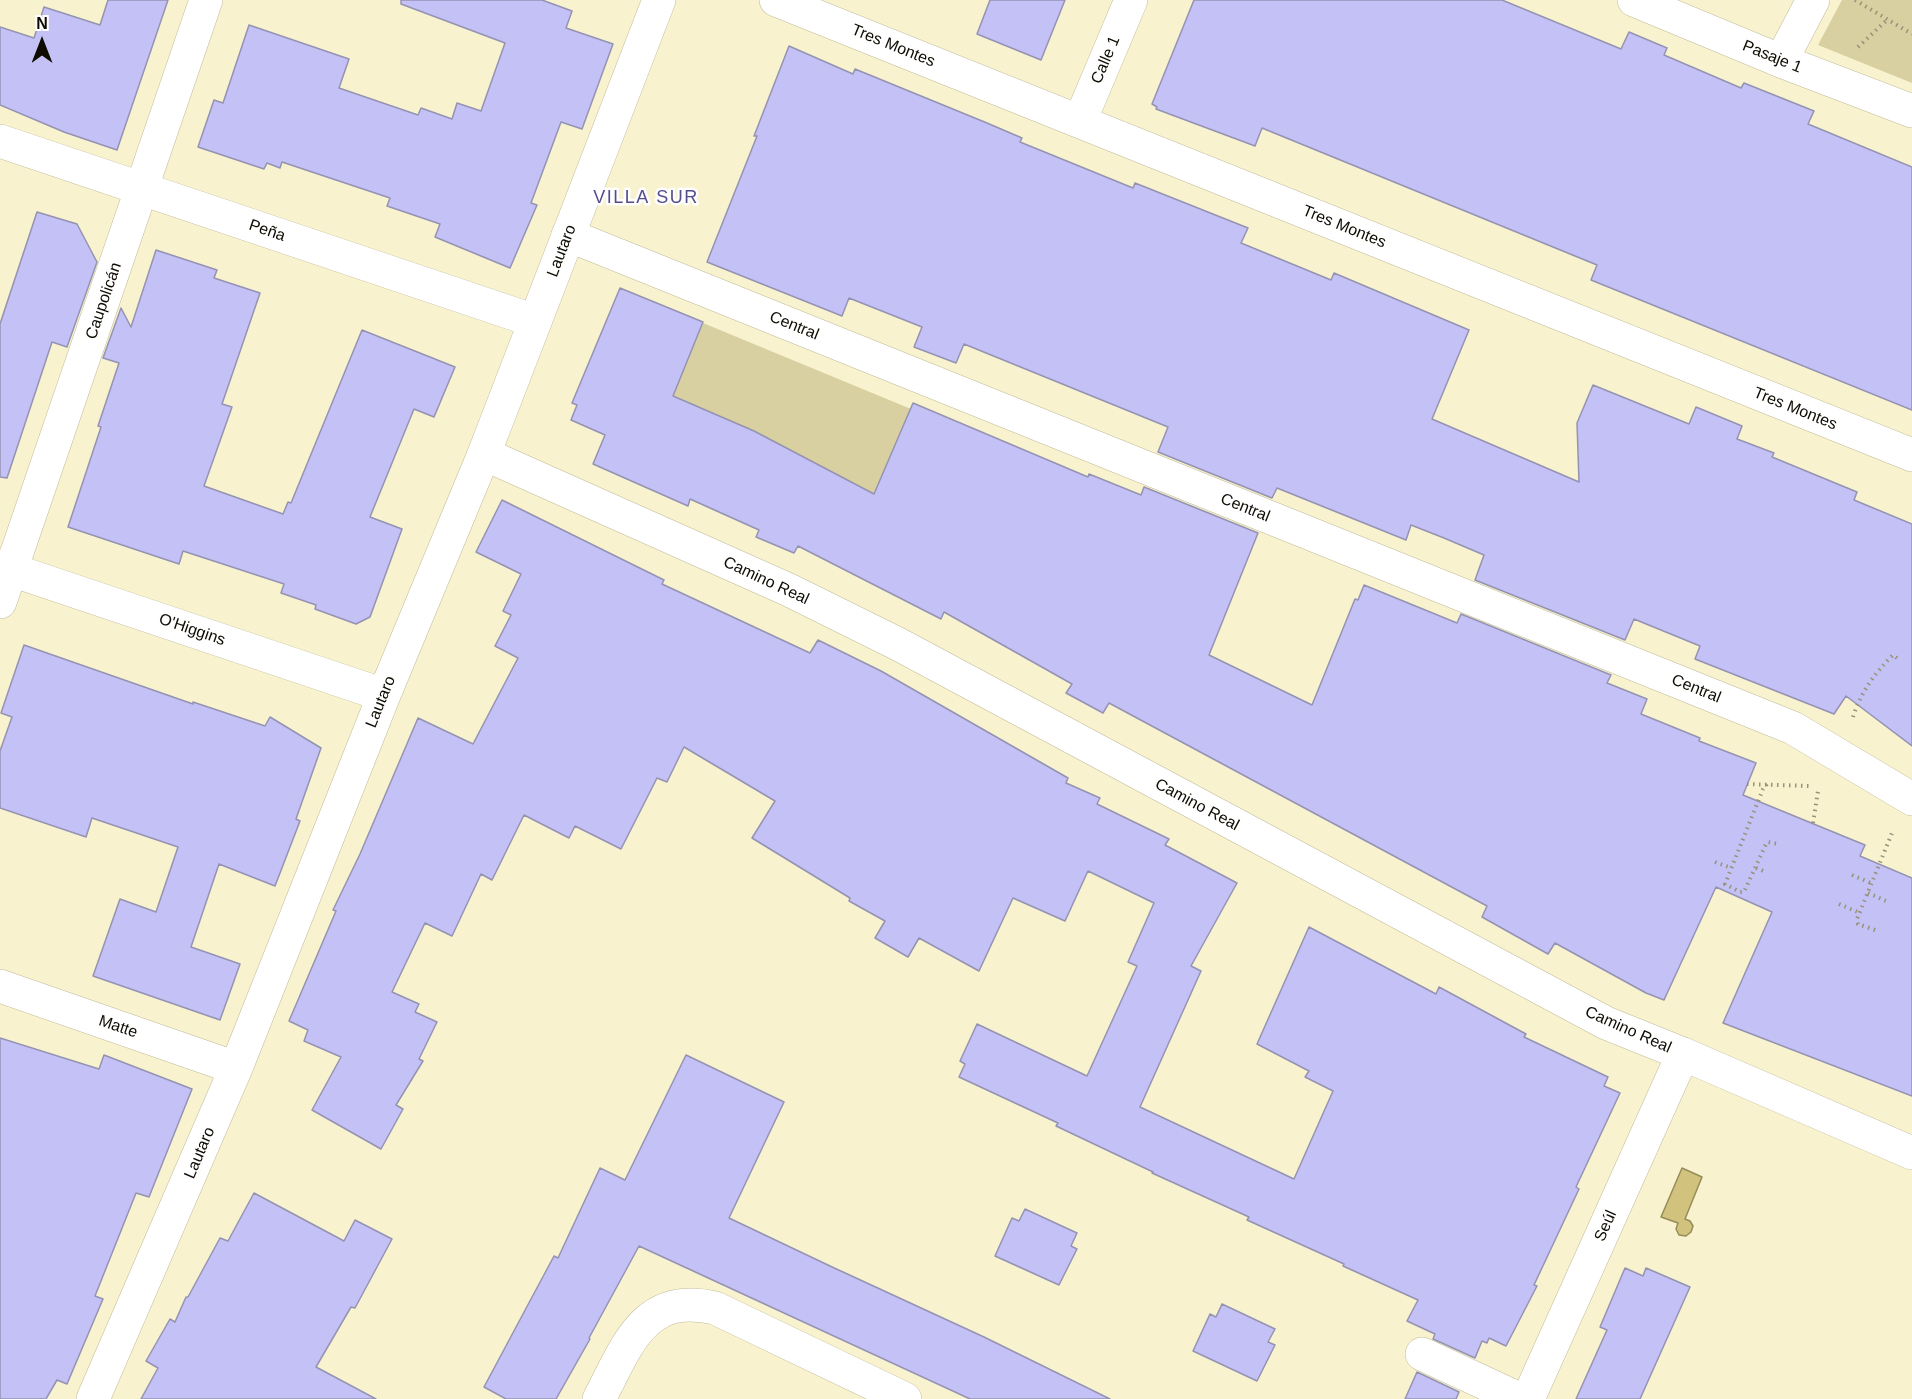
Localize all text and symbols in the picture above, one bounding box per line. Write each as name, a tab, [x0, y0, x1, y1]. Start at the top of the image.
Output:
north arrow	[12, 12, 72, 72]
text: N	[36, 15, 48, 32]
street label: Tres Montes	[848, 21, 938, 71]
street label: Calle 1	[1087, 33, 1125, 87]
street label: Pasaje 1	[1740, 36, 1804, 78]
district label: VILLA SUR	[593, 187, 699, 209]
street label: Tres Montes	[1299, 202, 1389, 252]
street label: Peña	[246, 216, 288, 246]
street label: Lautaro	[543, 222, 581, 280]
street label: Caupolicán	[82, 260, 126, 342]
street label: Central	[766, 307, 822, 345]
street label: Tres Montes	[1750, 384, 1840, 434]
street label: Central	[1217, 489, 1273, 527]
street label: Camino Real	[720, 553, 812, 609]
street label: O'Higgins	[156, 610, 228, 650]
street label: Central	[1668, 670, 1724, 708]
street label: Lautaro	[362, 673, 400, 731]
street label: Camino Real	[1152, 775, 1242, 835]
street label: Camino Real	[1582, 1002, 1674, 1058]
street label: Matte	[96, 1011, 140, 1043]
street label: Lautaro	[181, 1124, 219, 1182]
street label: Seúl	[1591, 1207, 1621, 1245]

